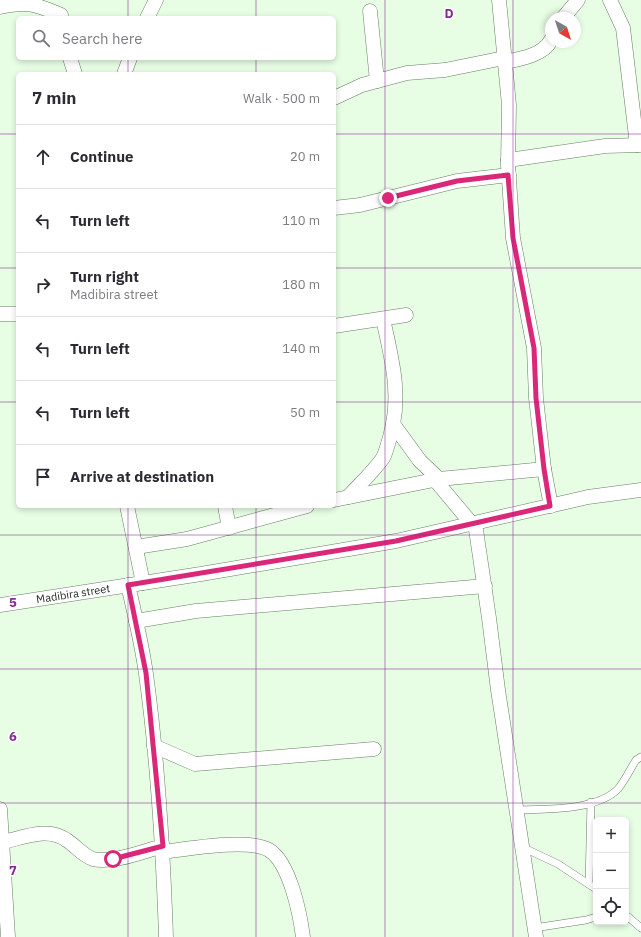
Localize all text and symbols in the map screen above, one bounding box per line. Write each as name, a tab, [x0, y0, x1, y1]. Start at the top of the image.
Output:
text: D	[444, 5, 454, 22]
north arrow	[545, 12, 581, 48]
search box	[16, 16, 336, 60]
icon: search	[30, 27, 52, 49]
text: Search here	[62, 29, 142, 48]
text: 7 min	[32, 87, 76, 109]
text: Walk · 500 m	[243, 90, 320, 107]
icon: ahead	[32, 146, 54, 168]
text: Continue	[70, 147, 134, 166]
text: 20 m	[290, 148, 320, 165]
route end	[379, 189, 397, 207]
icon: left	[32, 210, 54, 232]
text: Turn left	[70, 211, 130, 230]
text: 110 m	[282, 212, 320, 229]
text: Turn right	[70, 267, 139, 286]
icon: right	[32, 274, 54, 296]
text: 180 m	[282, 276, 320, 293]
text: Madibira street	[70, 286, 158, 303]
icon: left	[32, 338, 54, 360]
text: Turn left	[70, 339, 130, 358]
text: 140 m	[282, 340, 320, 357]
icon: left	[32, 402, 54, 424]
text: Turn left	[70, 403, 130, 422]
text: 50 m	[290, 404, 320, 421]
icon: arrive	[32, 466, 54, 488]
text: Arrive at destination	[70, 467, 214, 486]
street label: Madibira street	[35, 581, 111, 606]
text: 5	[9, 594, 17, 611]
text: 6	[9, 728, 17, 745]
map controls	[593, 817, 629, 925]
button: +	[593, 817, 629, 853]
route start	[104, 850, 122, 868]
button: −	[593, 853, 629, 889]
text: 7	[9, 862, 17, 879]
button: locate	[593, 889, 629, 925]

